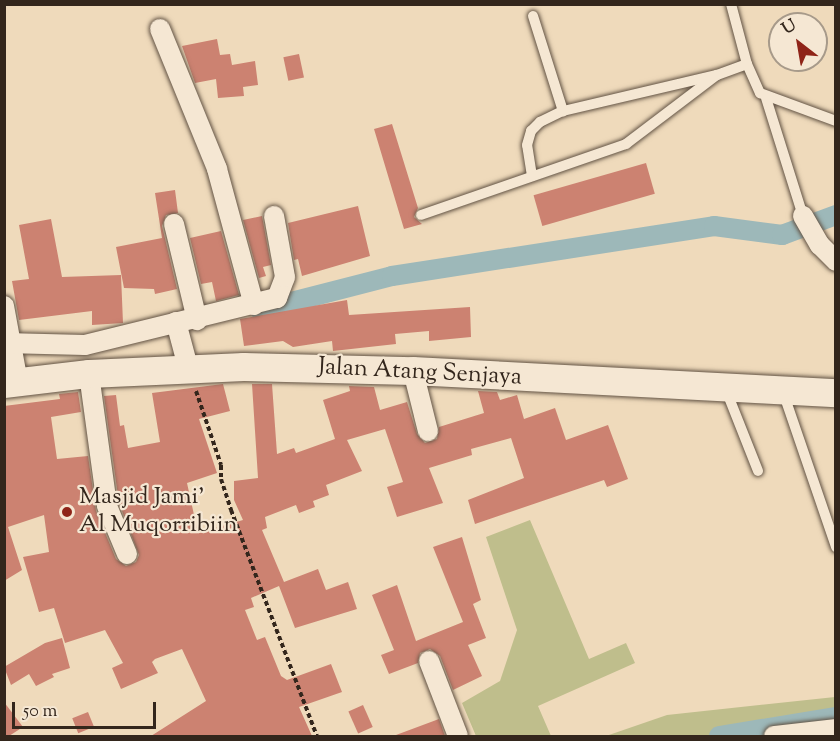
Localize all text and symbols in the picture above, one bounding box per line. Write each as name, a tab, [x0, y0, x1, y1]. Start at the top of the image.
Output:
north arrow	[768, 12, 828, 72]
text: U	[778, 15, 801, 41]
street label: Jalan Atang Senjaya	[317, 353, 523, 393]
place label: Masjid Jami' Al Muqorribiin	[79, 484, 238, 540]
marker: Masjid Jami' Al Muqorribiin	[60, 505, 74, 519]
scale bar	[15, 690, 159, 728]
text: 50 m	[23, 699, 57, 725]

